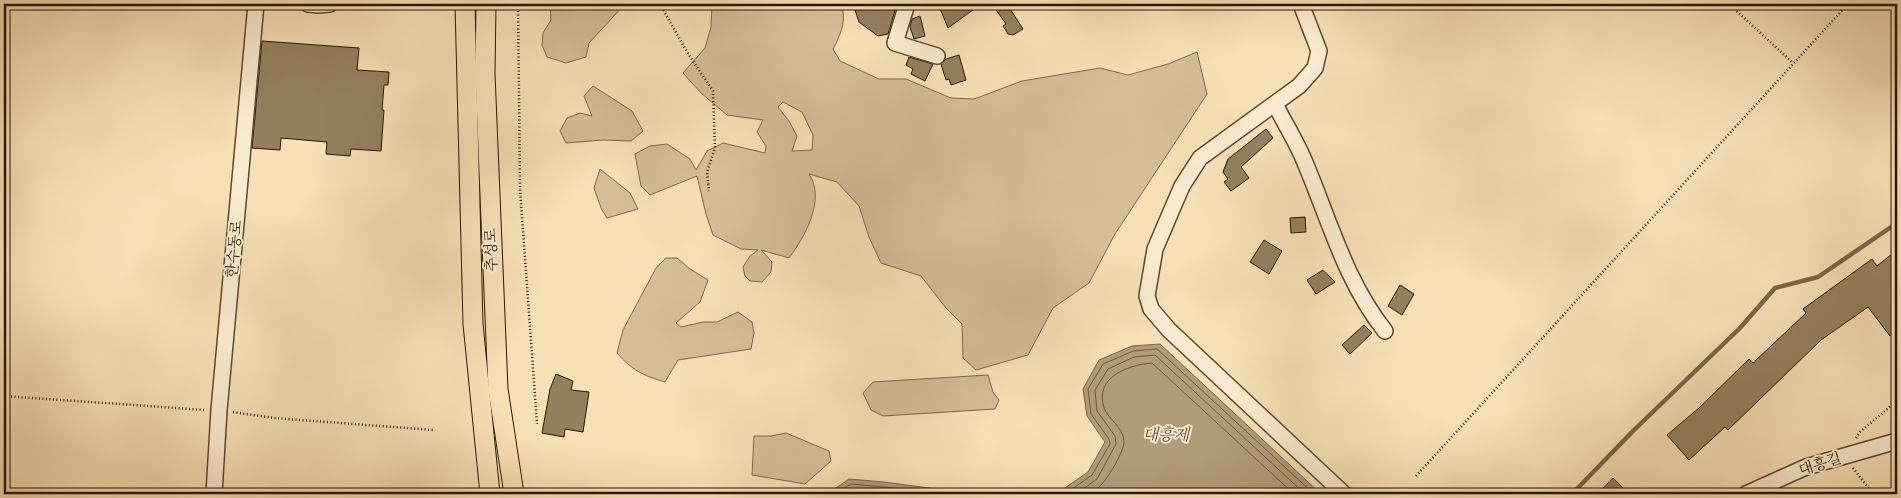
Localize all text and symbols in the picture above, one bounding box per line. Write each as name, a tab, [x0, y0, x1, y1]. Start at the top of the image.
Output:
street label: 한수동로	[223, 219, 247, 279]
street label: 추성로	[481, 227, 502, 272]
water label: 대흥제	[1143, 425, 1191, 445]
street label: 대흥길	[1797, 449, 1844, 480]

